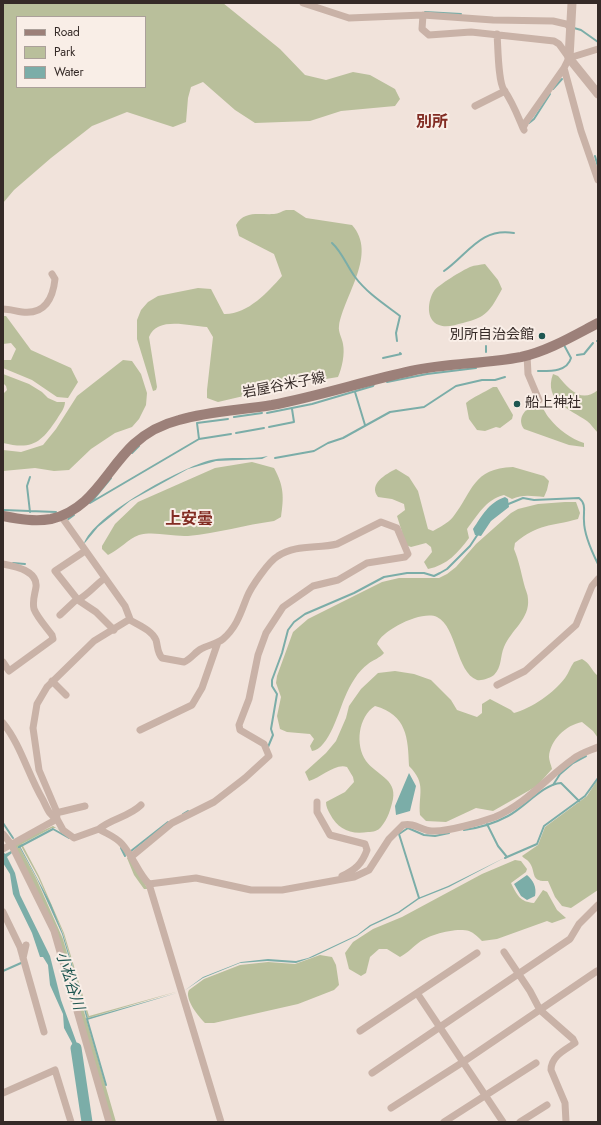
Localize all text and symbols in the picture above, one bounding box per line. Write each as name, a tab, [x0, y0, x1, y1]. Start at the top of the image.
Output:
legend	[16, 16, 146, 88]
text: Road	[54, 23, 80, 41]
text: Park	[54, 43, 75, 61]
text: Water	[54, 63, 84, 81]
district label: 別所	[416, 113, 448, 133]
place label: 別所自治会館	[450, 328, 534, 344]
marker: 別所自治会館	[537, 331, 547, 341]
street label: 岩屋谷米子線	[241, 370, 327, 402]
place label: 船上神社	[525, 396, 581, 412]
marker: 船上神社	[512, 399, 522, 409]
district label: 上安曇	[165, 510, 213, 530]
water label: 小松谷川	[51, 950, 87, 1012]

